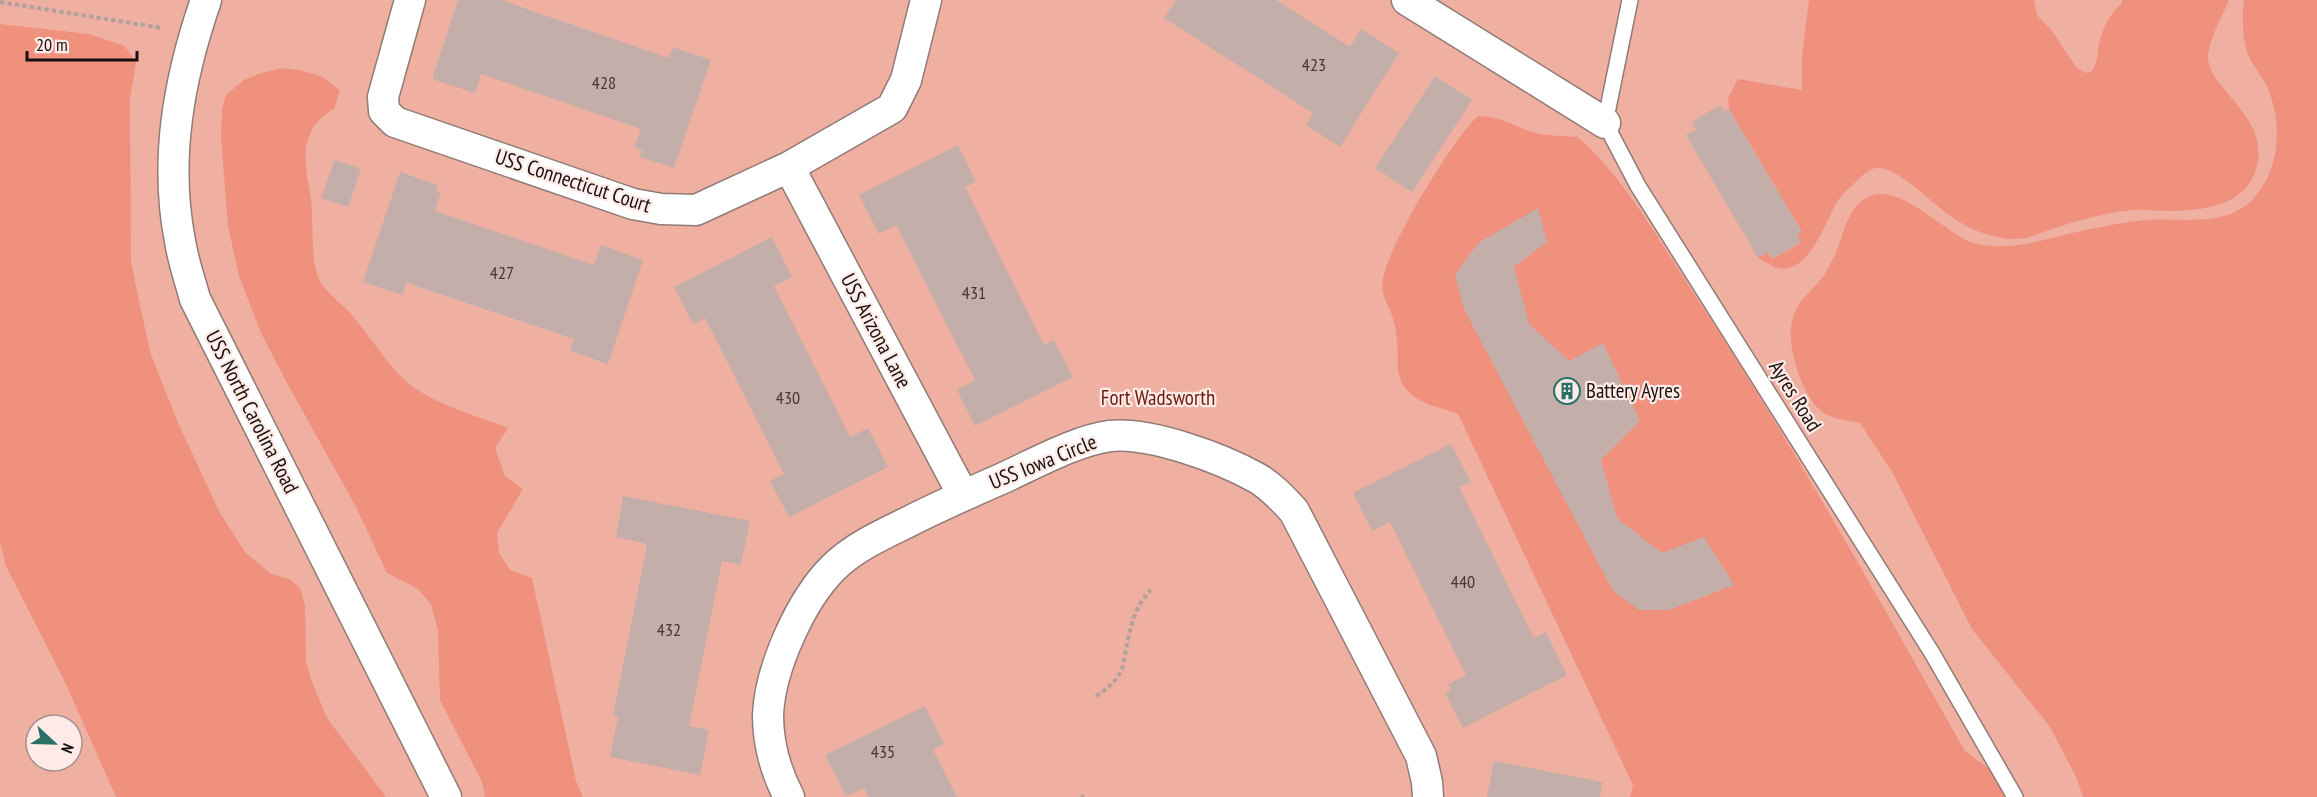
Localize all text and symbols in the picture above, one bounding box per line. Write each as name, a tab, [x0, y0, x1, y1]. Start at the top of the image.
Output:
scale bar	[27, 24, 136, 62]
text: 20 m	[36, 33, 68, 56]
house number: 423	[1302, 53, 1326, 76]
house number: 428	[592, 71, 616, 94]
street label: USS Connecticut Court	[492, 143, 655, 219]
house number: 427	[490, 261, 514, 284]
street label: USS Arizona Lane	[835, 269, 918, 393]
house number: 431	[962, 281, 986, 304]
street label: USS North Carolina Road	[200, 326, 305, 498]
street label: Ayres Road	[1763, 355, 1828, 436]
building icon: Battery Ayres	[1552, 376, 1582, 406]
place label: Battery Ayres	[1586, 377, 1680, 404]
park label: Fort Wadsworth	[1101, 384, 1215, 411]
house number: 430	[776, 386, 800, 409]
street label: USS Iowa Circle	[985, 428, 1100, 495]
house number: 440	[1451, 570, 1475, 593]
house number: 432	[657, 618, 681, 641]
north arrow	[24, 713, 84, 773]
house number: 435	[871, 740, 895, 763]
text: N	[57, 741, 79, 756]

